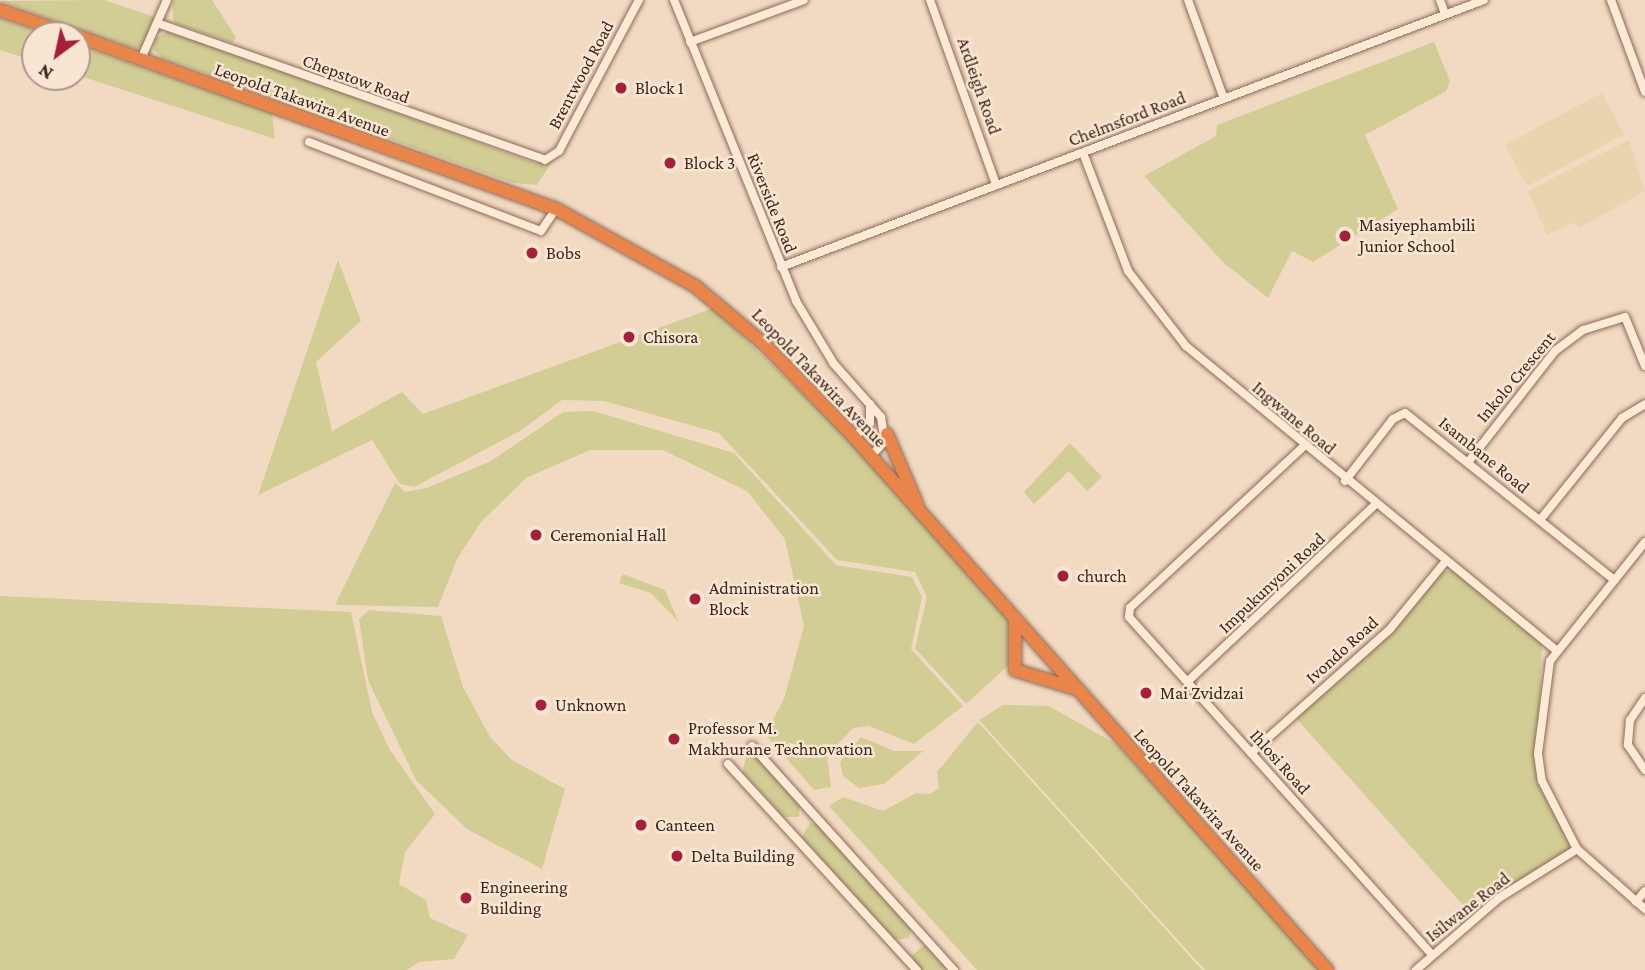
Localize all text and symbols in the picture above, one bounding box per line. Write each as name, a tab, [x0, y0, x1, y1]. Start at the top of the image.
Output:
street label: Brentwood Road	[543, 17, 619, 133]
north arrow	[21, 21, 91, 91]
street label: Ardleigh Road	[952, 35, 1006, 137]
street label: Chepstow Road	[299, 50, 413, 108]
street label: Leopold Takawira Avenue	[211, 58, 393, 142]
text: N	[34, 60, 57, 85]
place label: Block 1	[635, 77, 684, 99]
marker: Block 1	[613, 80, 629, 96]
street label: Chelmsford Road	[1065, 87, 1189, 151]
street label: Riverside Road	[742, 150, 802, 256]
place label: Block 3	[684, 152, 735, 174]
marker: Block 3	[662, 155, 678, 171]
place label: Masiyephambili Junior School	[1359, 215, 1475, 258]
marker: Masiyephambili Junior School	[1337, 228, 1353, 244]
place label: Bobs	[546, 242, 581, 264]
marker: Bobs	[524, 245, 540, 261]
street label: Leopold Takawira Avenue	[747, 304, 891, 452]
place label: Chisora	[643, 326, 698, 348]
street label: Inkolo Crescent	[1472, 327, 1560, 427]
marker: Chisora	[621, 329, 637, 345]
street label: Ingwane Road	[1248, 377, 1340, 459]
street label: Isambane Road	[1434, 412, 1534, 498]
place label: Ceremonial Hall	[550, 524, 666, 546]
marker: Ceremonial Hall	[528, 527, 544, 543]
street label: Impukunyoni Road	[1214, 528, 1330, 638]
place label: church	[1077, 565, 1127, 587]
marker: church	[1055, 568, 1071, 584]
place label: Administration Block	[709, 578, 819, 620]
marker: Administration Block	[687, 591, 703, 607]
street label: Ivondo Road	[1301, 612, 1383, 688]
place label: Mai Zvidzai	[1160, 682, 1244, 704]
marker: Mai Zvidzai	[1138, 685, 1154, 701]
place label: Unknown	[555, 694, 626, 716]
marker: Unknown	[533, 697, 549, 713]
place label: Professor M. Makhurane Technovation	[688, 718, 873, 760]
street label: Leopold Takawira Avenue	[1129, 724, 1269, 876]
street label: Ihlosi Road	[1245, 725, 1315, 799]
marker: Professor M. Makhurane Technovation	[666, 731, 682, 747]
place label: Canteen	[655, 814, 715, 836]
marker: Canteen	[633, 817, 649, 833]
place label: Delta Building	[691, 845, 795, 867]
marker: Delta Building	[669, 848, 685, 864]
street label: Isilwane Road	[1422, 867, 1514, 947]
place label: Engineering Building	[480, 877, 568, 920]
marker: Engineering Building	[458, 890, 474, 906]

